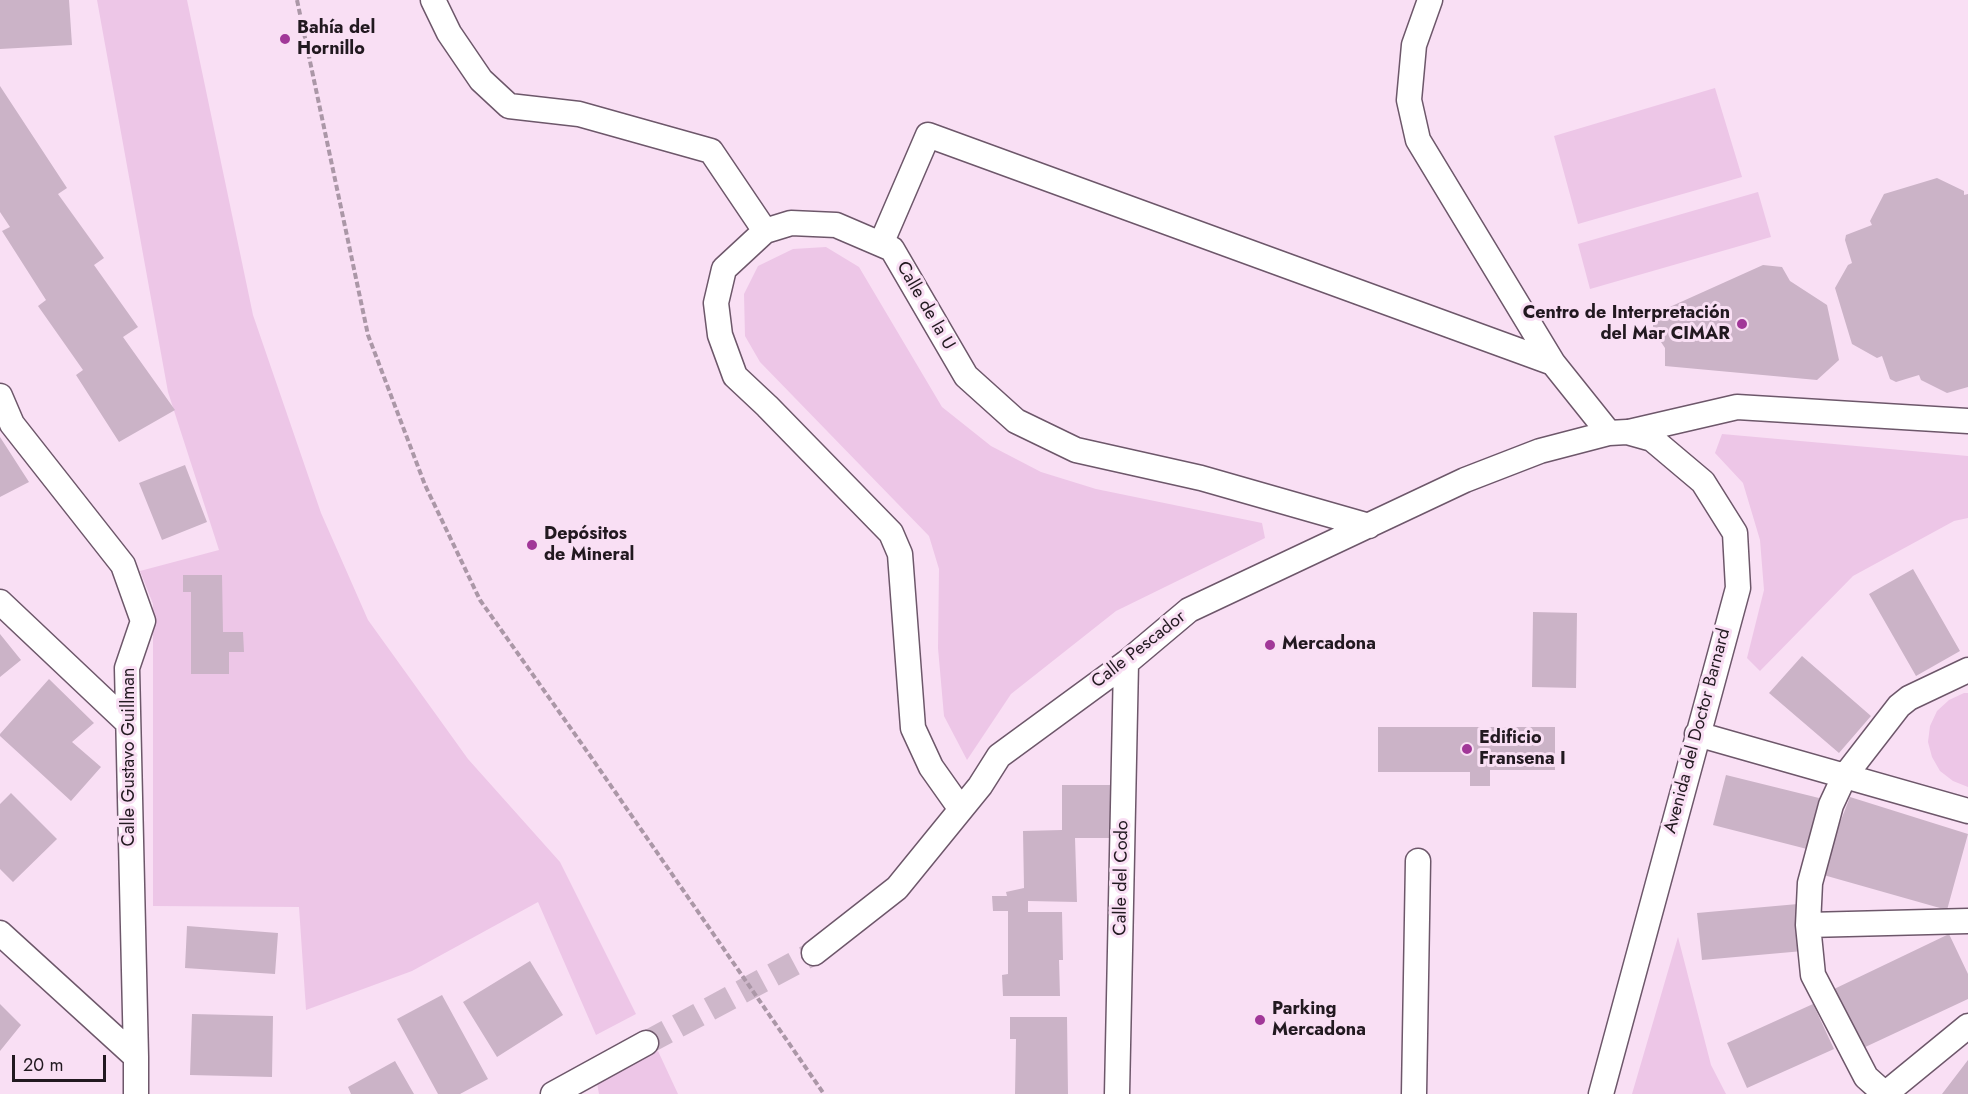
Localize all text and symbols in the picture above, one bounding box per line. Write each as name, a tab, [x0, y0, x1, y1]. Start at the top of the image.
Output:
place label: Bahía del Hornillo	[297, 18, 375, 60]
marker: Bahía del Hornillo	[278, 32, 292, 46]
street label: Calle de la U	[891, 258, 959, 354]
place label: Centro de Interpretación del Mar CIMAR	[1523, 303, 1730, 346]
marker: Centro de Interpretación del Mar CIMAR	[1735, 317, 1749, 331]
place label: Depósitos de Mineral	[544, 524, 634, 566]
marker: Depósitos de Mineral	[525, 538, 539, 552]
street label: Calle Pescador	[1088, 607, 1190, 693]
street label: Avenida del Doctor Barnard	[1660, 626, 1736, 836]
place label: Mercadona	[1282, 634, 1376, 656]
marker: Mercadona	[1263, 638, 1277, 652]
street label: Calle Gustavo Guillman	[119, 668, 141, 846]
place label: Edificio Fransena I	[1479, 728, 1566, 771]
marker: Edificio Fransena I	[1460, 742, 1474, 756]
street label: Calle del Codo	[1110, 820, 1134, 936]
place label: Parking Mercadona	[1272, 999, 1366, 1042]
marker: Parking Mercadona	[1253, 1013, 1267, 1027]
scale bar	[15, 1043, 110, 1081]
text: 20 m	[23, 1052, 63, 1078]

